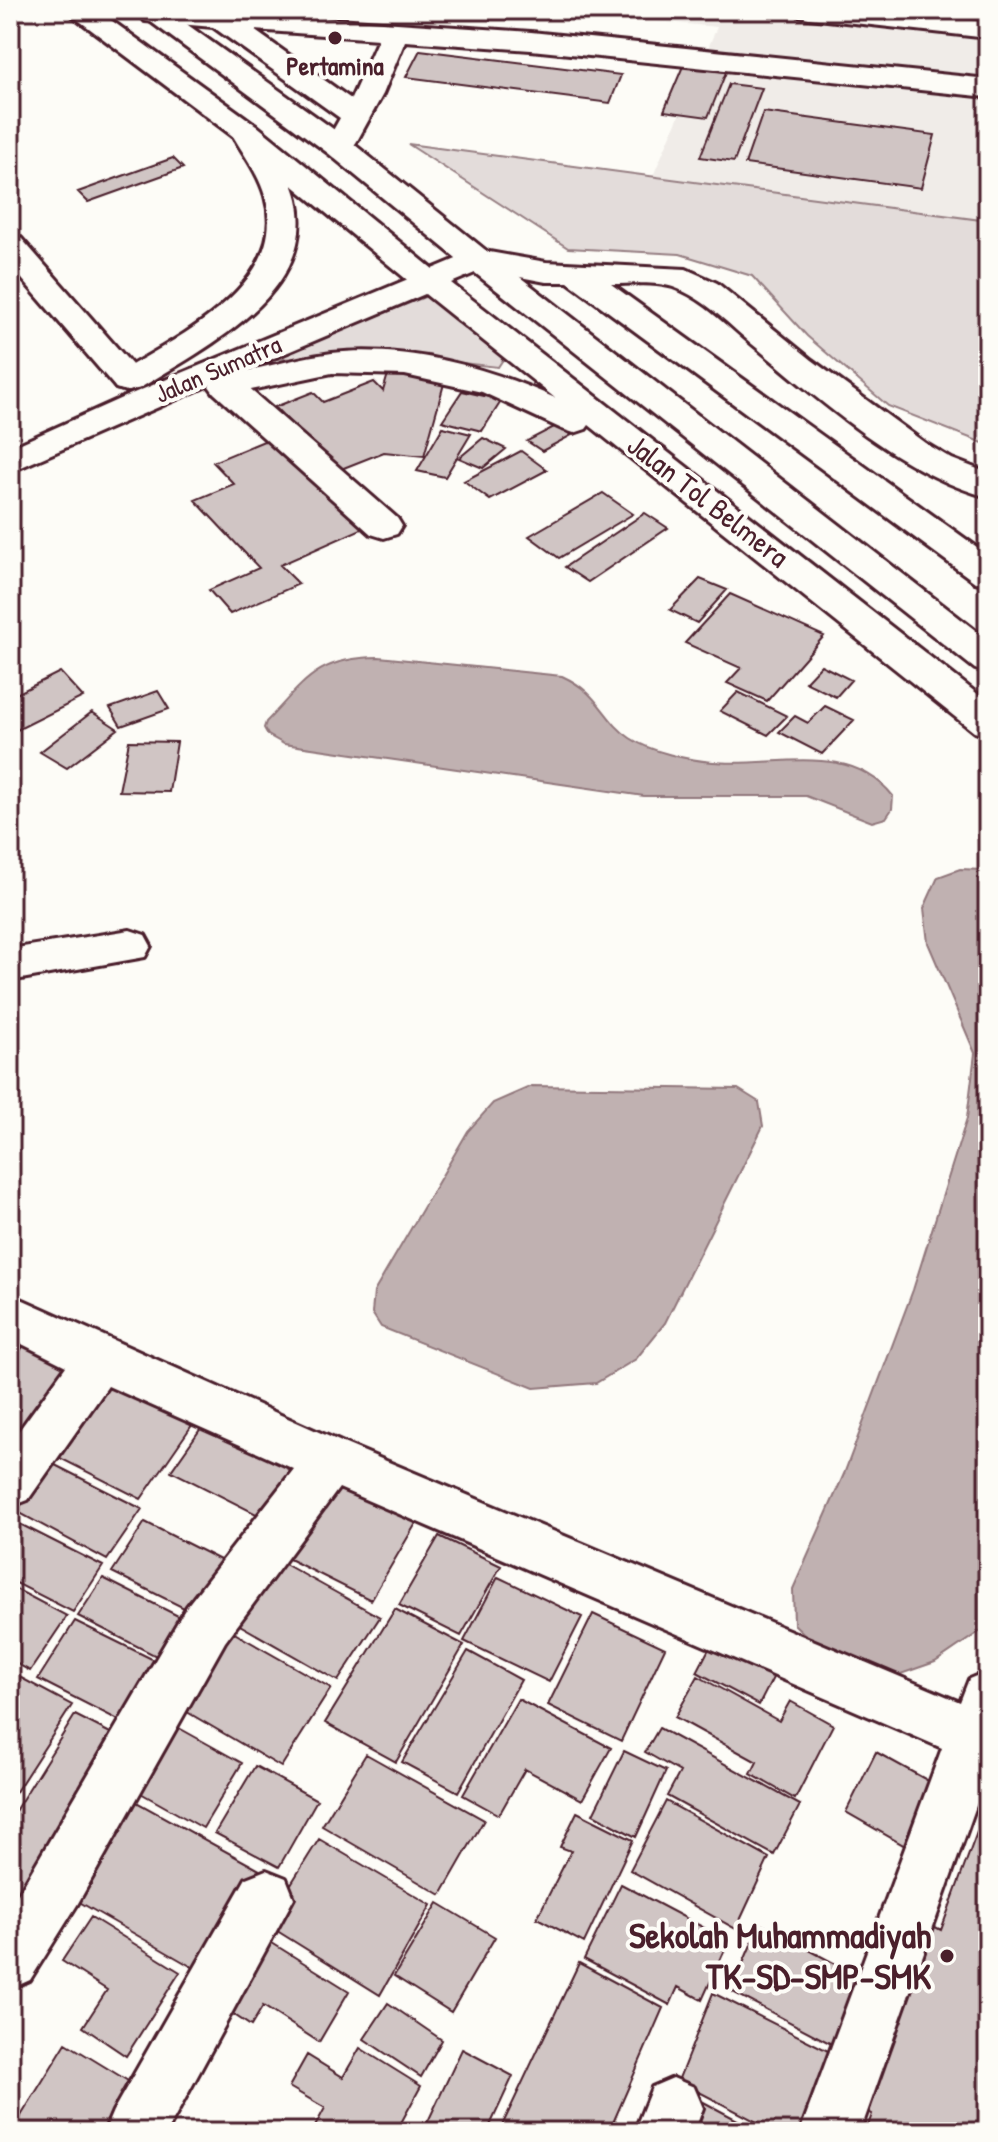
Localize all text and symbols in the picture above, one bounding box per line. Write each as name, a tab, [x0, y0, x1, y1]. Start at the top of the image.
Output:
marker: Pertamina	[326, 29, 344, 47]
place label: Pertamina	[286, 48, 385, 83]
street label: Jalan Sumatra	[149, 326, 286, 411]
street label: Jalan Tol Belmera	[620, 424, 798, 576]
place label: Sekolah Muhammadiyah TK-SD-SMP-SMK	[629, 1910, 931, 2000]
marker: Sekolah Muhammadiyah TK-SD-SMP-SMK	[938, 1947, 956, 1965]

